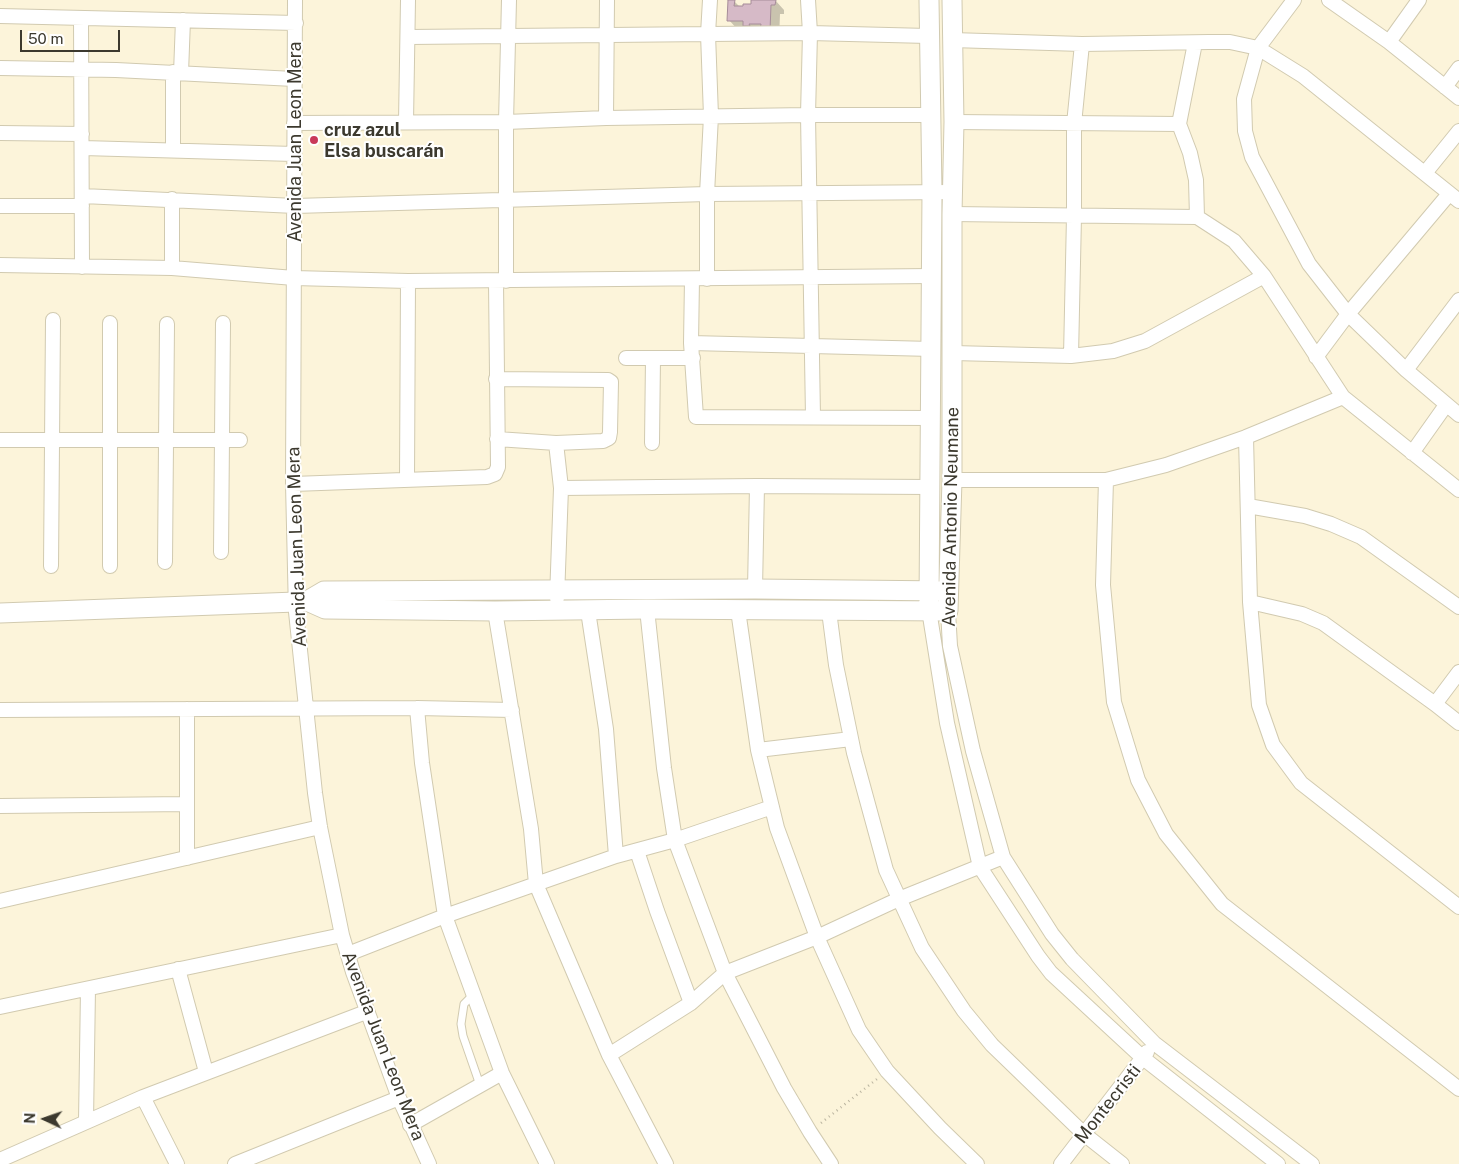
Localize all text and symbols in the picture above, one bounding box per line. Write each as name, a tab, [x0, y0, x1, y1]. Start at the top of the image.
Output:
scale bar	[22, 20, 122, 52]
text: 50 m	[28, 30, 63, 47]
street label: Avenida Juan Leon Mera	[284, 42, 306, 242]
place label: cruz azul Elsa buscarán	[324, 119, 444, 162]
marker: cruz azul Elsa buscarán	[308, 134, 320, 146]
street label: Avenida Antonio Neumane	[938, 407, 964, 627]
street label: Avenida Juan Leon Mera	[283, 446, 311, 648]
street label: Avenida Juan Leon Mera	[337, 948, 429, 1144]
street label: Montecristi	[1070, 1060, 1146, 1148]
north arrow	[20, 1094, 70, 1144]
text: N	[22, 1112, 38, 1124]

